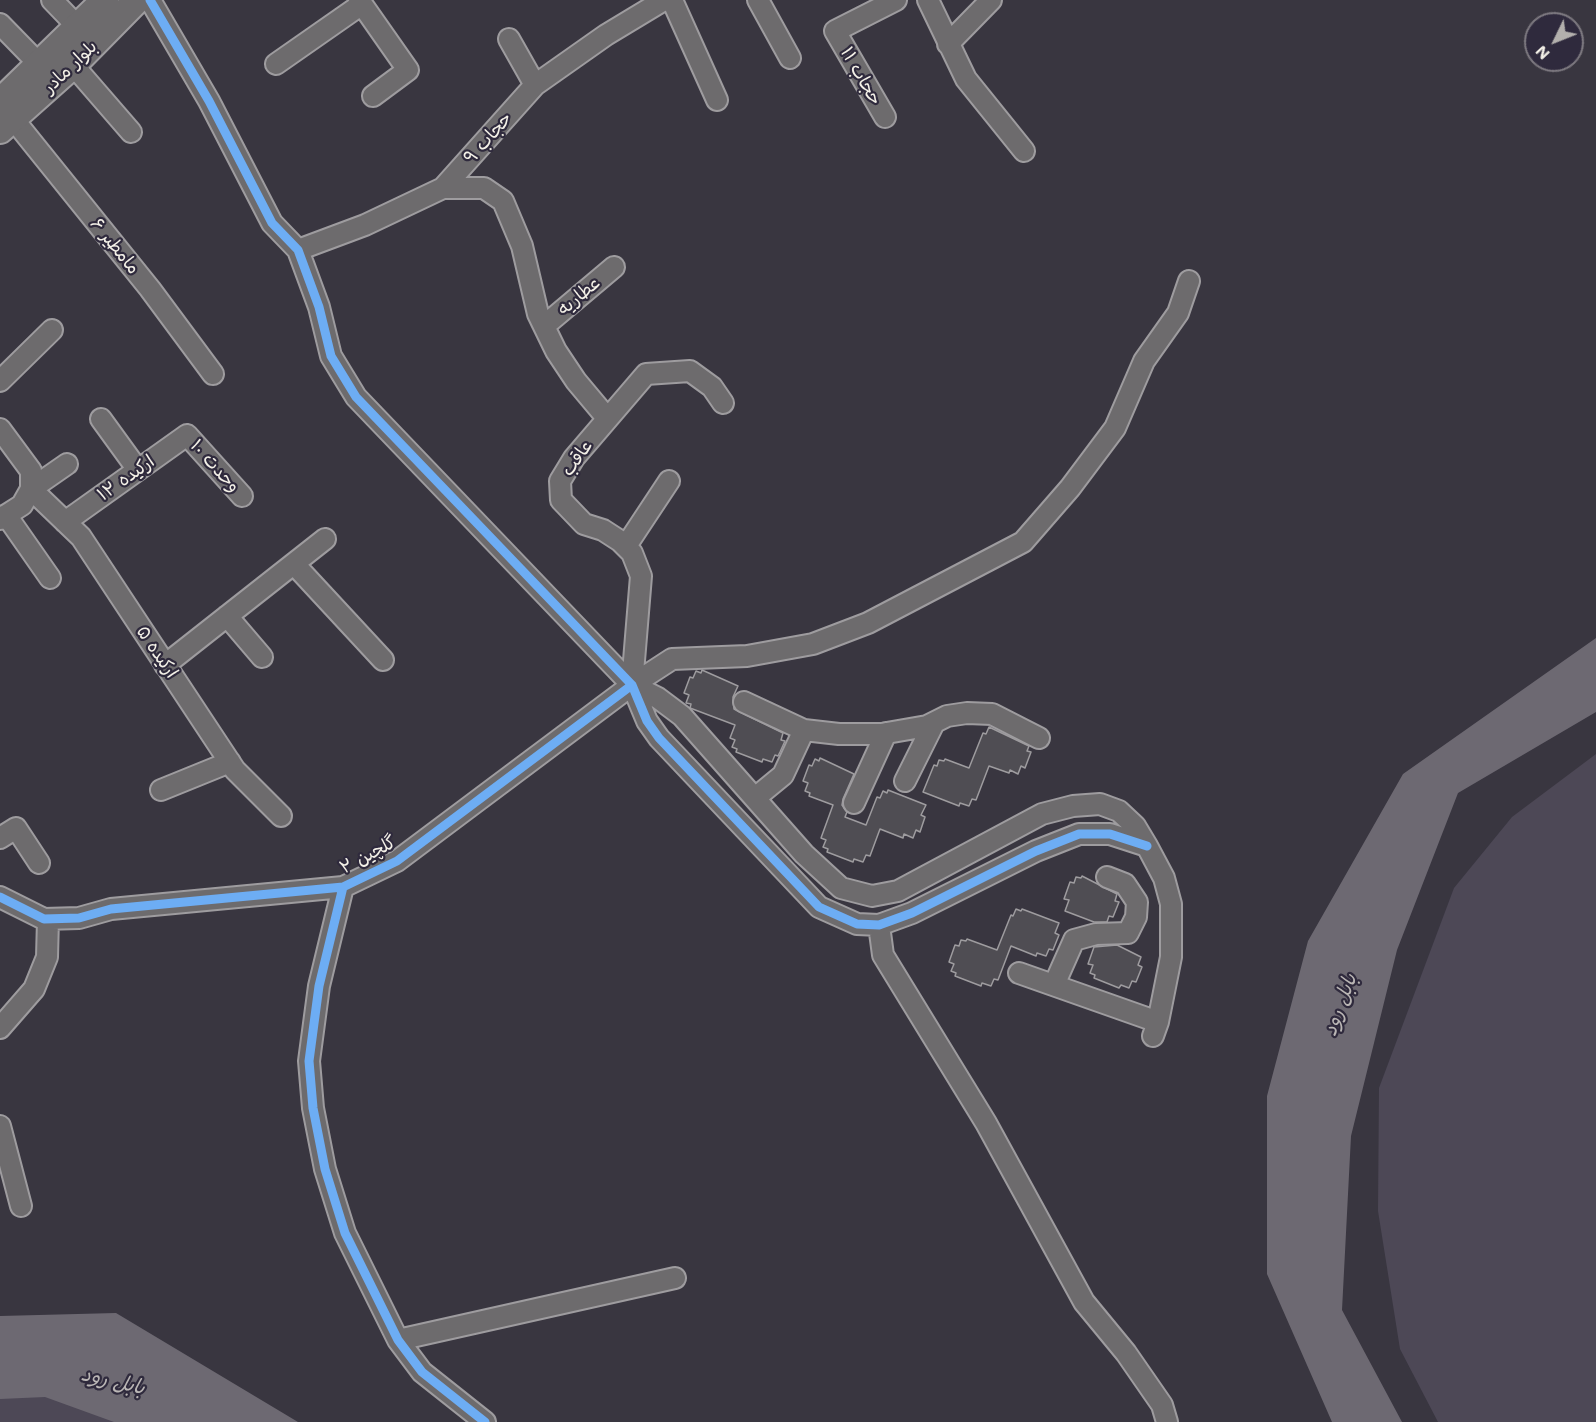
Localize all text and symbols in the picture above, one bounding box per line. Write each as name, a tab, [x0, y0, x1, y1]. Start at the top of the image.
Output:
north arrow	[1524, 12, 1584, 72]
street label: بلوار مادر	[38, 36, 102, 98]
text: N	[1530, 42, 1554, 65]
street label: حجاب ۱۱	[836, 43, 886, 109]
street label: حجاب ۹	[459, 108, 517, 168]
street label: مامطیر ۶	[86, 213, 144, 279]
street label: عطاریه	[553, 272, 605, 320]
street label: وحدت ۱۰	[186, 435, 244, 497]
street label: عاقب	[557, 436, 597, 480]
street label: ارکیده ۱۲	[93, 451, 159, 505]
street label: ارکیده ۵	[132, 622, 182, 682]
street label: گلچین ۲	[336, 831, 400, 879]
water label: بابل رود	[1318, 971, 1362, 1039]
water label: بابل رود	[79, 1362, 147, 1400]

